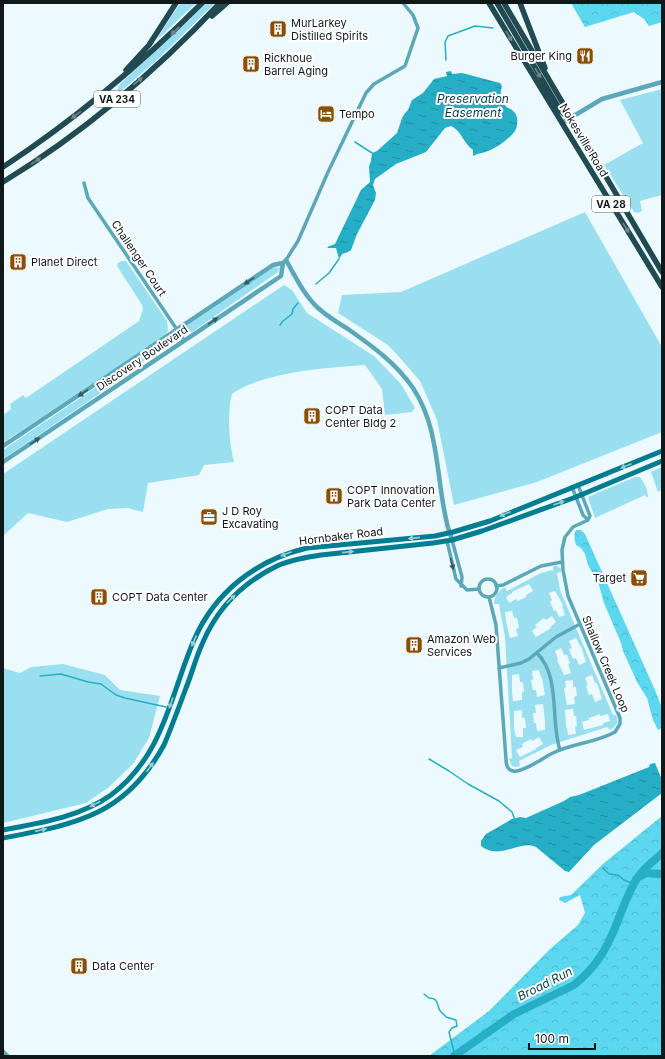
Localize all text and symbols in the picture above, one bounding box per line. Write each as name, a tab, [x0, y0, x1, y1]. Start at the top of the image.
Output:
place label: MurLarkey Distilled Spirits	[291, 16, 368, 43]
building icon: MurLarkey Distilled Spirits	[268, 19, 288, 39]
one-way arrow	[169, 26, 180, 35]
one-way arrow	[505, 31, 513, 41]
restaurant icon: Burger King	[575, 46, 595, 66]
place label: Burger King	[510, 49, 572, 63]
place label: Rickhoue Barrel Aging	[264, 51, 328, 78]
building icon: Rickhoue Barrel Aging	[241, 54, 261, 74]
one-way arrow	[535, 67, 542, 79]
one-way arrow	[133, 77, 144, 86]
road number: VA 234	[94, 91, 140, 107]
water label: Preservation Easement	[437, 91, 509, 120]
street label: Nokesville Road	[557, 101, 611, 179]
hotel icon: Tempo	[316, 104, 336, 124]
place label: Tempo	[339, 107, 375, 121]
one-way arrow	[71, 111, 81, 119]
one-way arrow	[30, 157, 41, 165]
road number: VA 28	[592, 196, 630, 212]
street label: Challenger Court	[108, 217, 170, 299]
one-way arrow	[622, 223, 630, 233]
building icon: Planet Direct	[8, 252, 28, 272]
place label: Planet Direct	[31, 255, 98, 269]
one-way arrow	[244, 277, 254, 285]
one-way arrow	[208, 317, 218, 325]
street label: Discovery Boulevard	[94, 322, 190, 394]
one-way arrow	[78, 389, 88, 397]
place label: COPT Data Center Bldg 2	[325, 403, 396, 430]
building icon: COPT Data Center Bldg 2	[302, 406, 322, 426]
one-way arrow	[30, 437, 41, 445]
one-way arrow	[619, 463, 631, 469]
place label: COPT Innovation Park Data Center	[347, 483, 436, 510]
building icon: COPT Innovation Park Data Center	[324, 486, 344, 506]
one-way arrow	[553, 500, 565, 506]
place label: J D Roy Excavating	[222, 504, 279, 531]
office icon: J D Roy Excavating	[199, 507, 219, 527]
one-way arrow	[499, 512, 511, 518]
street label: Hornbaker Road	[298, 524, 384, 548]
one-way arrow	[408, 534, 420, 541]
one-way arrow	[342, 549, 354, 555]
one-way arrow	[279, 552, 291, 558]
one-way arrow	[450, 558, 456, 570]
supermarket icon: Target	[629, 568, 649, 588]
place label: Target	[593, 571, 626, 585]
building icon: COPT Data Center	[89, 587, 109, 607]
place label: COPT Data Center	[112, 590, 208, 604]
one-way arrow	[226, 594, 236, 604]
street label: Shallow Creek Loop	[579, 614, 633, 715]
place label: Amazon Web Services	[427, 632, 496, 659]
one-way arrow	[191, 635, 197, 646]
building icon: Amazon Web Services	[404, 635, 424, 655]
one-way arrow	[168, 697, 174, 709]
one-way arrow	[146, 762, 154, 772]
one-way arrow	[89, 801, 101, 807]
one-way arrow	[35, 827, 47, 833]
building icon: Data Center	[69, 956, 89, 976]
place label: Data Center	[92, 959, 154, 973]
water label: Broad Run	[515, 963, 575, 1004]
scale bar	[529, 1025, 595, 1051]
text: 100 m	[535, 1031, 569, 1046]

